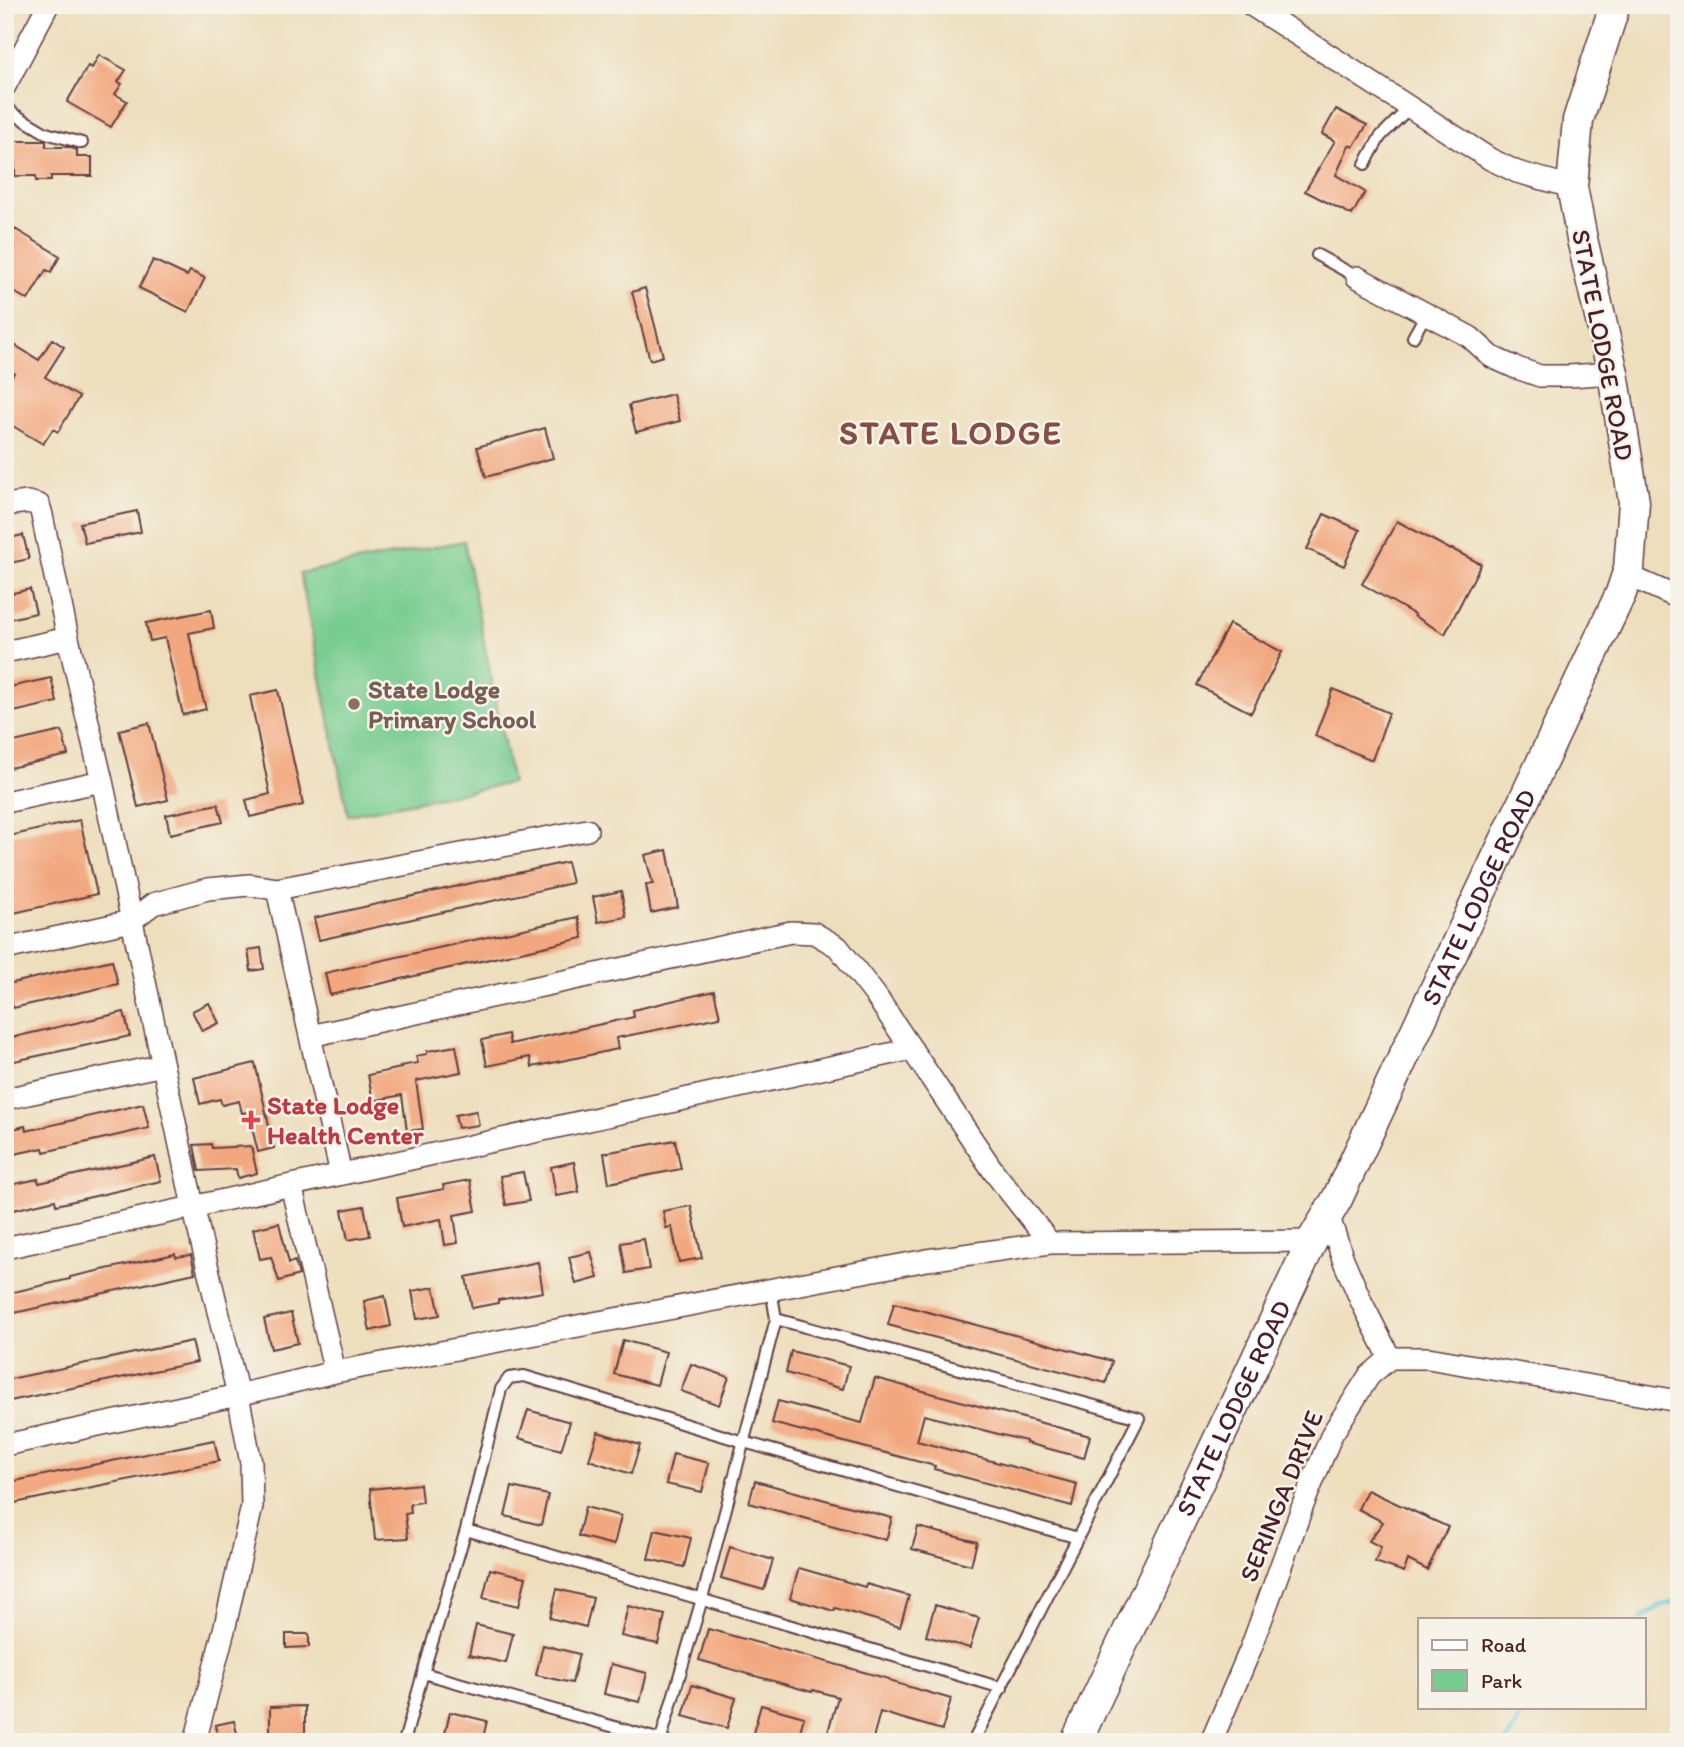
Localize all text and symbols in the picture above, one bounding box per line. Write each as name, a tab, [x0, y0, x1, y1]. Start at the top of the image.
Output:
street label: STATE LODGE ROAD	[1565, 227, 1641, 463]
district label: STATE LODGE	[839, 413, 1063, 452]
place label: State Lodge Primary School	[368, 673, 537, 735]
marker: State Lodge Primary School	[346, 696, 362, 712]
street label: STATE LODGE ROAD	[1414, 784, 1543, 1010]
place label: State Lodge Health Center	[267, 1089, 424, 1151]
marker: State Lodge Health Center	[241, 1110, 261, 1130]
street label: STATE LODGE ROAD	[1169, 1295, 1298, 1521]
street label: SERINGA DRIVE	[1232, 1406, 1330, 1586]
legend	[1418, 1618, 1646, 1708]
text: Road	[1481, 1632, 1527, 1657]
text: Park	[1481, 1668, 1523, 1693]

